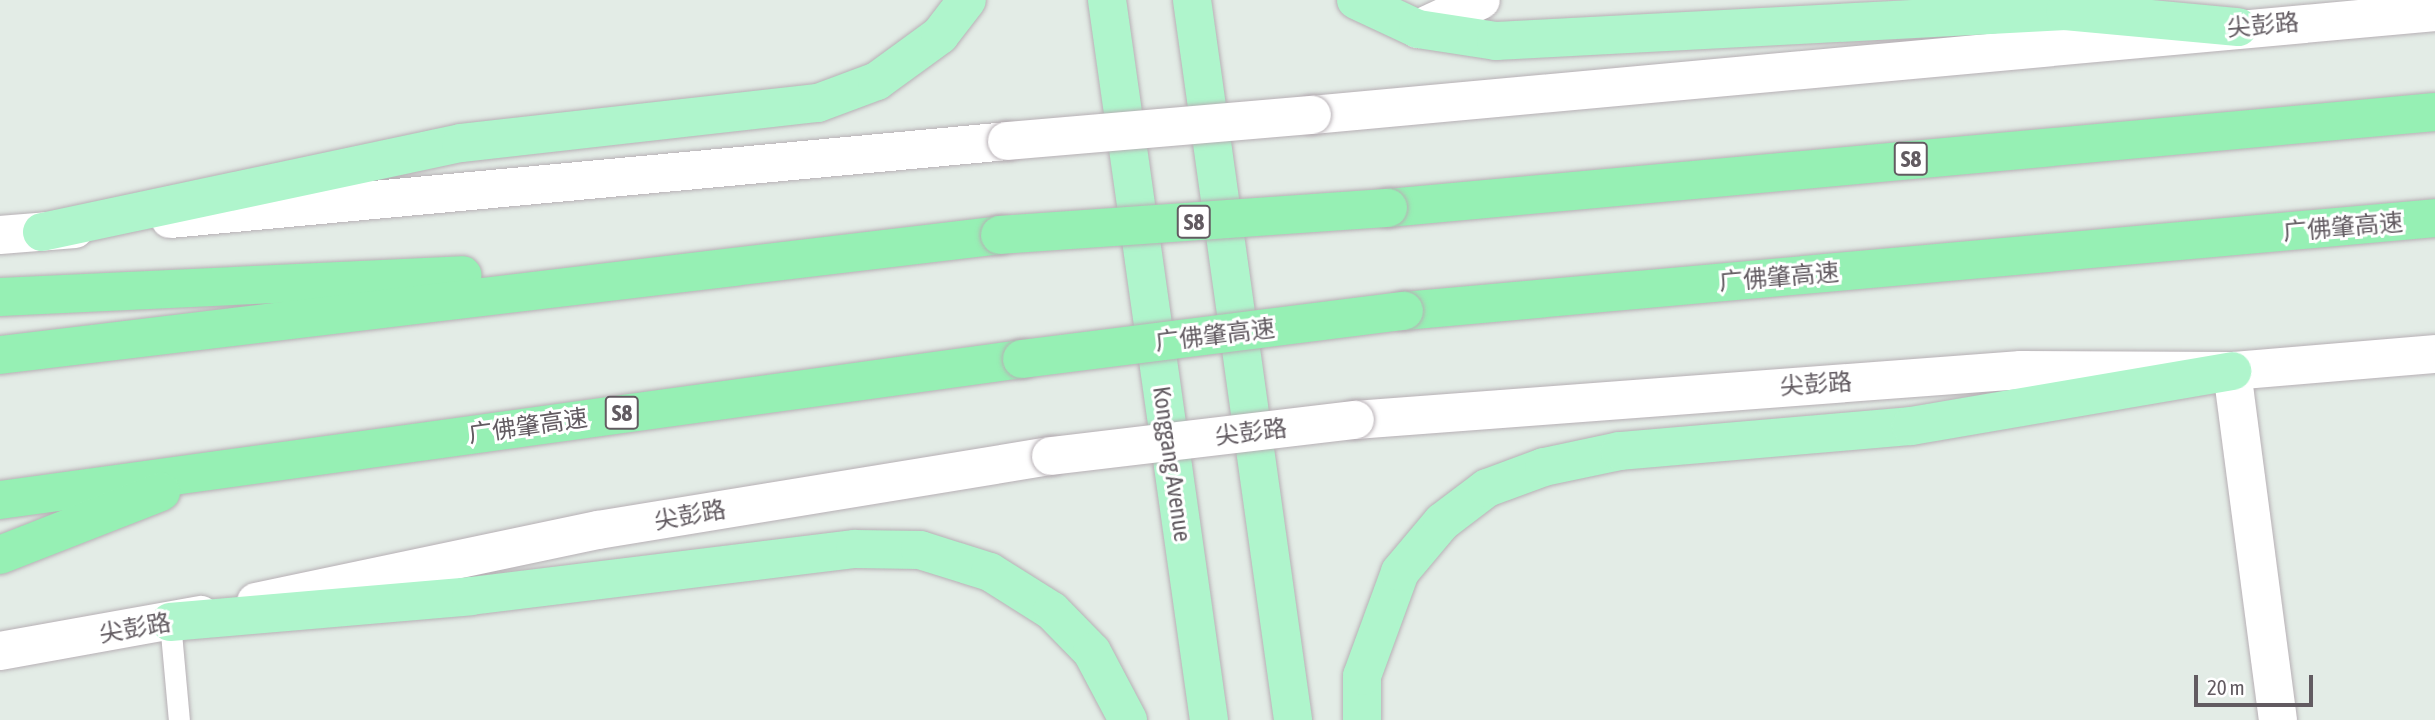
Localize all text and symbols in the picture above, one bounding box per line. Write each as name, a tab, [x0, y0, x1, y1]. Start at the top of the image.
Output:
street label: 尖彭路	[2226, 8, 2300, 42]
road number: S8	[1894, 140, 1928, 178]
road number: S8	[1176, 202, 1212, 242]
street label: 广佛肇高速	[2282, 207, 2404, 247]
street label: 广佛肇高速	[1718, 257, 1840, 297]
street label: 广佛肇高速	[1154, 313, 1276, 357]
street label: 尖彭路	[1779, 367, 1853, 401]
street label: Konggang Avenue	[1147, 384, 1197, 544]
road number: S8	[604, 394, 640, 432]
street label: 广佛肇高速	[467, 403, 589, 449]
street label: 尖彭路	[1214, 413, 1288, 451]
street label: 尖彭路	[652, 495, 728, 535]
street label: 尖彭路	[97, 608, 173, 648]
scale bar	[2197, 660, 2316, 704]
text: 20 m	[2207, 675, 2245, 699]

